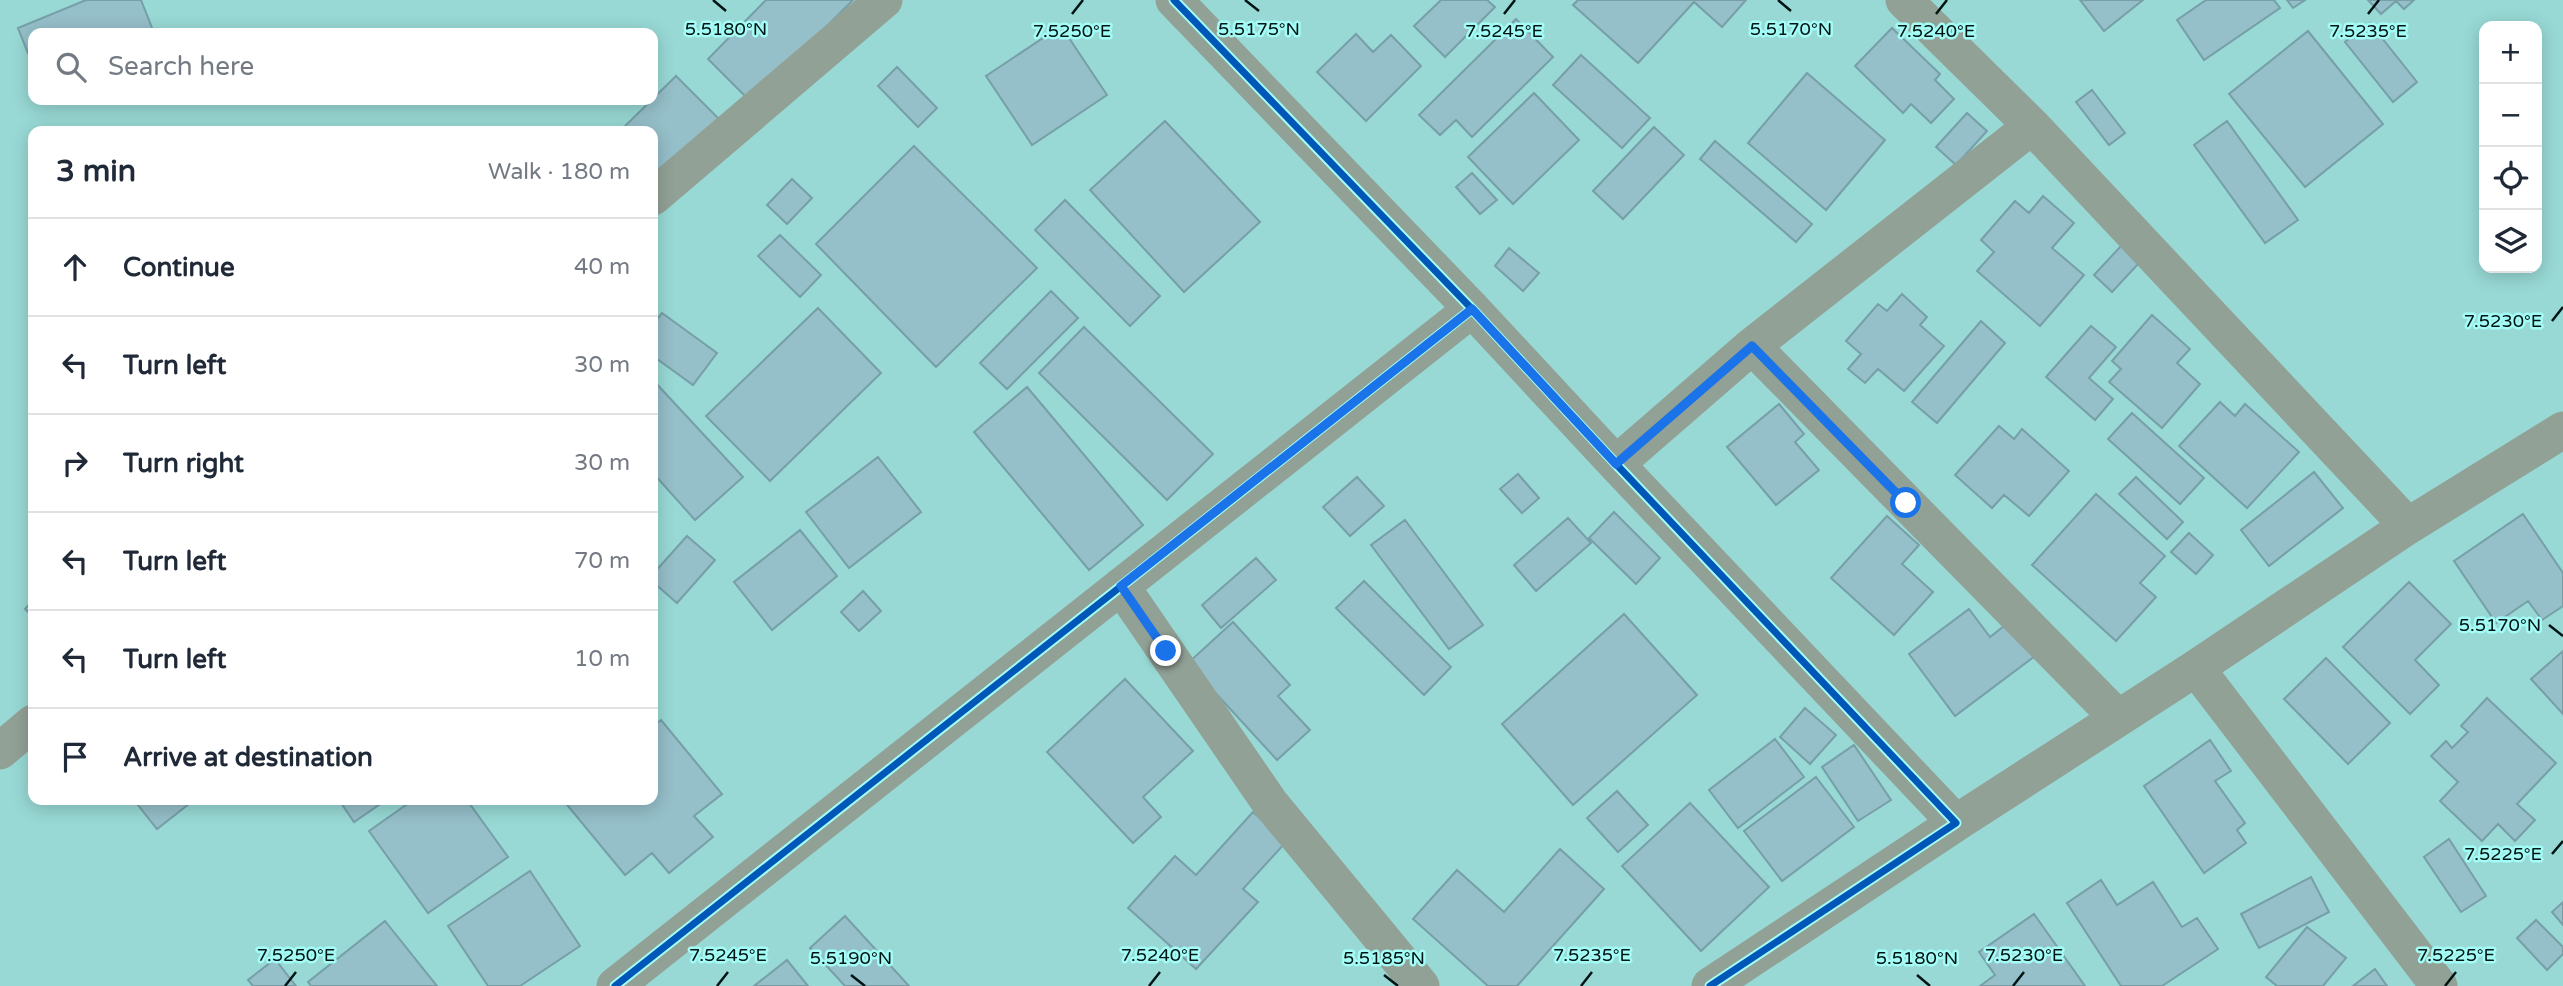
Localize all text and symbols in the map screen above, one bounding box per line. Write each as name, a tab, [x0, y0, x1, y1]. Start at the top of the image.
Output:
text: 5.5180°N	[685, 18, 767, 40]
text: 5.5175°N	[1218, 18, 1300, 40]
text: 5.5170°N	[1750, 18, 1832, 40]
text: 7.5250°E	[1033, 20, 1111, 42]
text: 7.5245°E	[1465, 20, 1543, 42]
text: 7.5240°E	[1897, 20, 1975, 42]
text: 7.5235°E	[2329, 20, 2407, 42]
map controls	[2479, 21, 2542, 273]
button: +	[2479, 21, 2542, 84]
search box	[28, 28, 658, 105]
icon: search	[52, 48, 90, 86]
text: Search here	[108, 51, 254, 82]
button: −	[2479, 84, 2542, 147]
button: locate	[2479, 147, 2542, 210]
text: 3 min	[56, 153, 136, 190]
text: Walk · 180 m	[488, 158, 630, 186]
button: layers	[2479, 210, 2542, 273]
icon: ahead	[56, 248, 94, 286]
text: Continue	[123, 252, 235, 283]
text: 40 m	[574, 253, 630, 281]
text: 7.5230°E	[2464, 310, 2542, 332]
icon: left	[56, 346, 94, 384]
text: Turn left	[123, 350, 226, 381]
text: 30 m	[574, 351, 630, 379]
icon: right	[56, 444, 94, 482]
text: Turn right	[123, 448, 244, 479]
text: 30 m	[574, 449, 630, 477]
route start	[1890, 487, 1921, 518]
icon: left	[56, 542, 94, 580]
text: Turn left	[123, 546, 226, 577]
text: 70 m	[574, 547, 630, 575]
text: 5.5170°N	[2459, 614, 2541, 636]
route end	[1150, 635, 1181, 666]
icon: left	[56, 640, 94, 678]
text: Turn left	[123, 644, 226, 675]
text: 10 m	[574, 645, 630, 673]
icon: arrive	[56, 738, 94, 776]
text: Arrive at destination	[123, 742, 373, 773]
text: 7.5225°E	[2464, 843, 2542, 865]
text: 7.5250°E	[257, 944, 335, 966]
text: 7.5245°E	[689, 944, 767, 966]
text: 7.5240°E	[1121, 944, 1199, 966]
text: 7.5235°E	[1553, 944, 1631, 966]
text: 7.5230°E	[1985, 944, 2063, 966]
text: 7.5225°E	[2417, 944, 2495, 966]
text: 5.5190°N	[810, 947, 892, 969]
text: 5.5185°N	[1343, 947, 1425, 969]
text: 5.5180°N	[1876, 947, 1958, 969]

